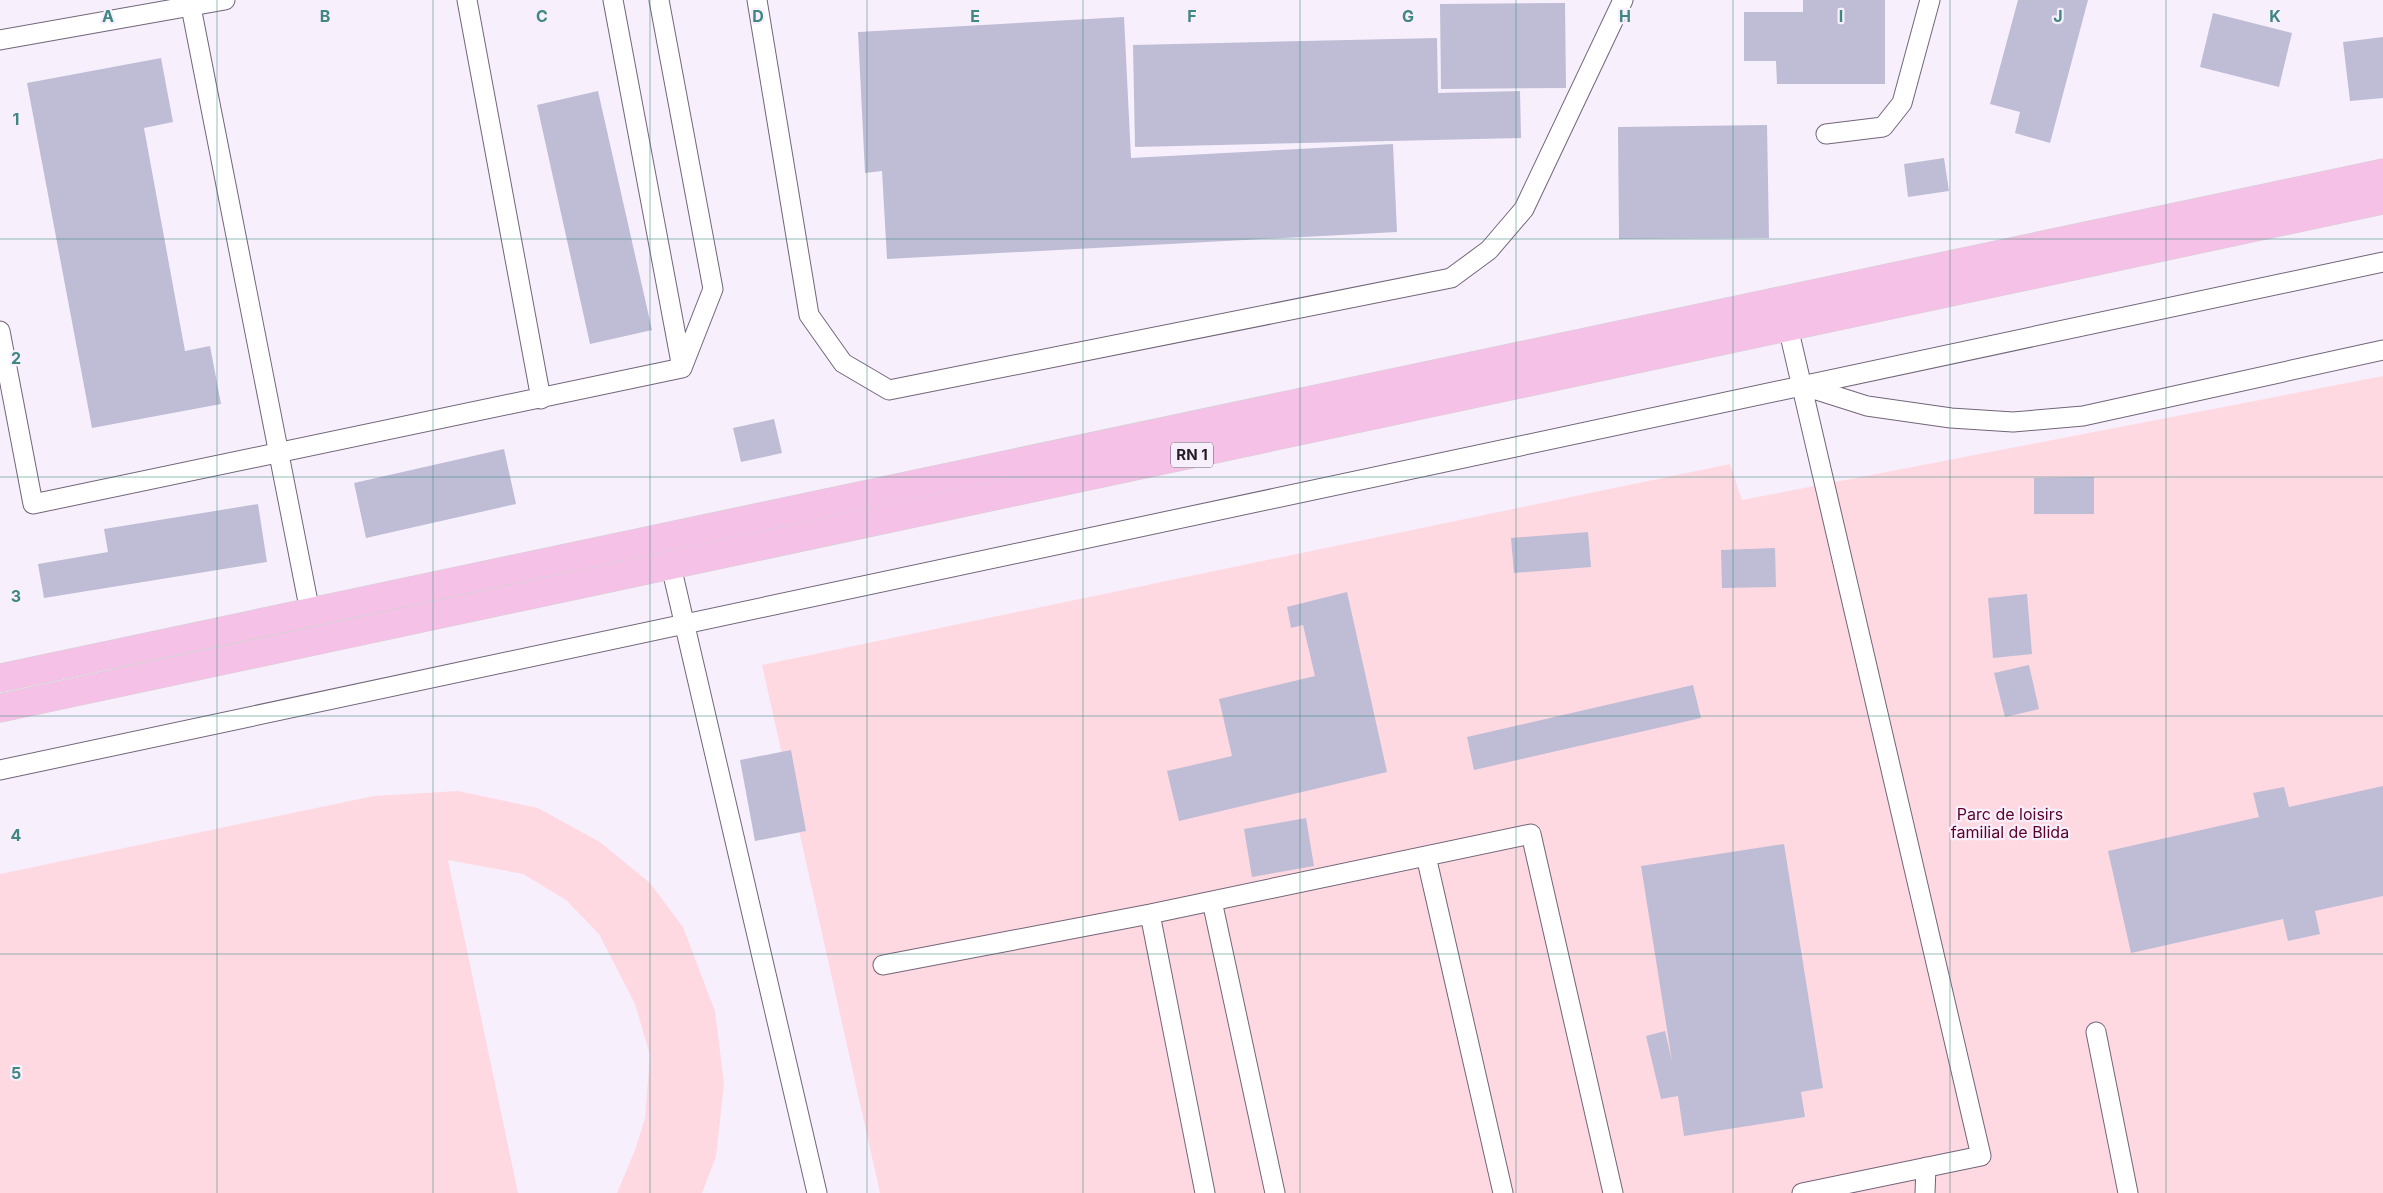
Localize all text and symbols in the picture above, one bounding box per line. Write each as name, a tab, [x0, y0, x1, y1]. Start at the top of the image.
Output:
text: A	[102, 6, 114, 26]
text: B	[320, 6, 330, 26]
text: C	[536, 6, 548, 26]
text: D	[752, 6, 764, 26]
text: E	[970, 6, 980, 26]
text: F	[1187, 6, 1197, 26]
text: G	[1402, 6, 1414, 26]
text: H	[1619, 6, 1631, 26]
text: I	[1839, 6, 1843, 26]
text: J	[2053, 6, 2063, 26]
text: K	[2269, 6, 2281, 26]
text: 1	[13, 109, 19, 129]
text: 2	[11, 348, 21, 368]
road number: RN 1	[1171, 442, 1213, 468]
text: 3	[11, 586, 21, 606]
park label: Parc de loisirs familial de Blida	[1951, 804, 2069, 842]
text: 4	[11, 825, 22, 845]
text: 5	[11, 1063, 21, 1083]

